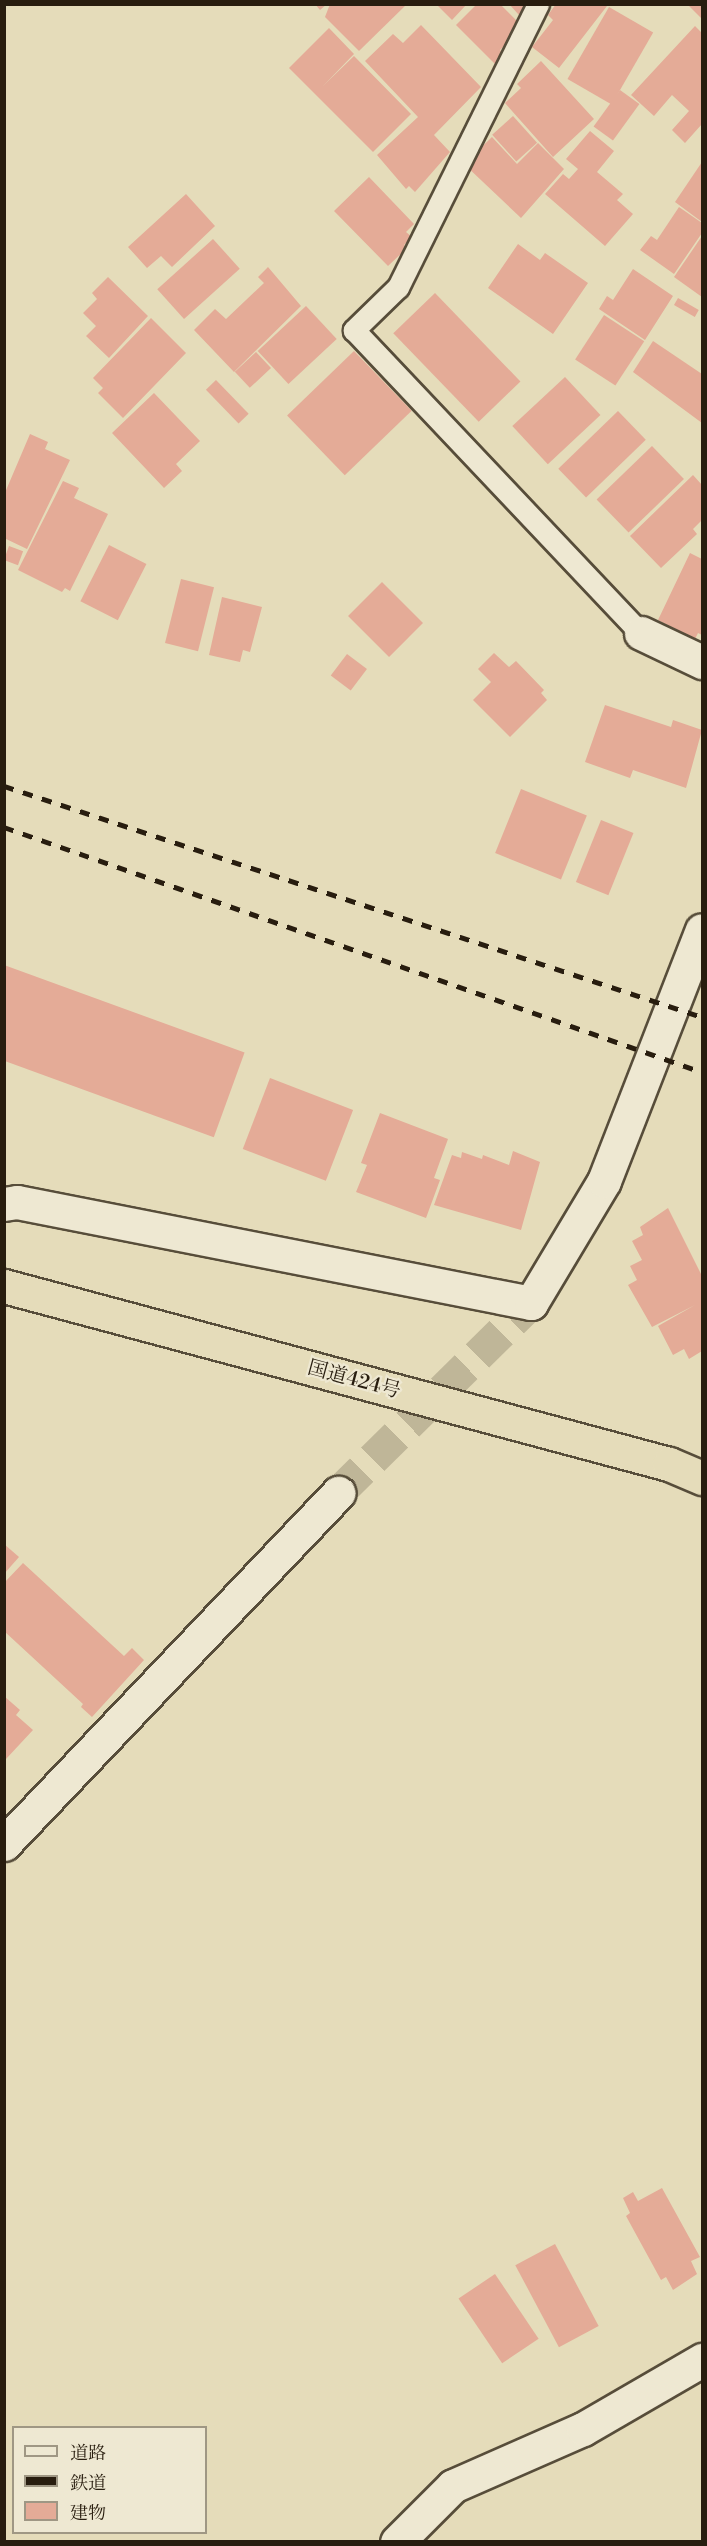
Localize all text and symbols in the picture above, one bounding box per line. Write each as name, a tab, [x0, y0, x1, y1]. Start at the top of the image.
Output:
street label: 国道424号	[305, 1356, 403, 1404]
legend	[12, 2426, 207, 2534]
text: 道路	[70, 2442, 106, 2465]
text: 鉄道	[70, 2472, 106, 2495]
text: 建物	[70, 2502, 106, 2525]

